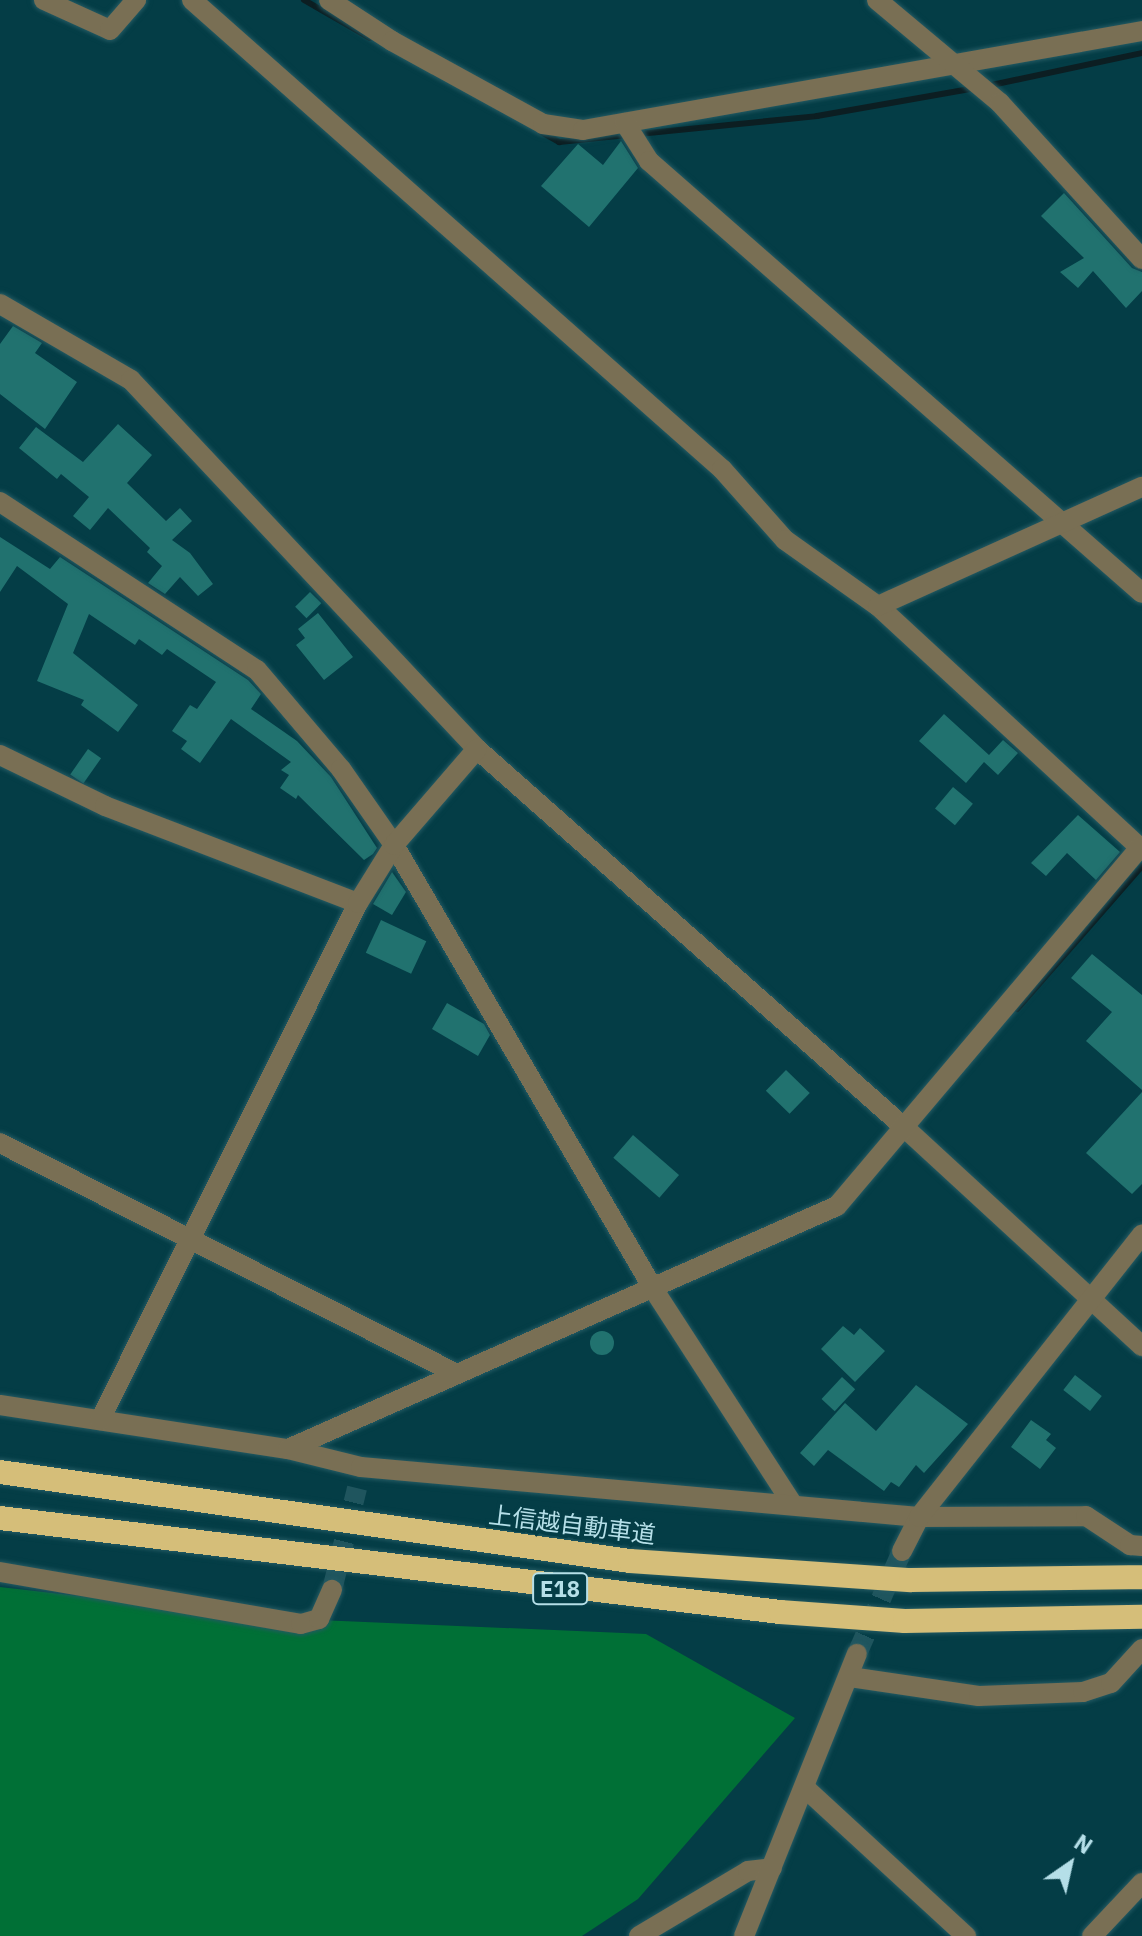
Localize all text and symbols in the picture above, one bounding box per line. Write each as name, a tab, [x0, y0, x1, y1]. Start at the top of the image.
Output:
street label: 上信越自動車道	[487, 1500, 657, 1550]
road number: E18	[532, 1571, 588, 1607]
north arrow	[1030, 1824, 1110, 1904]
text: N	[1069, 1827, 1098, 1860]

